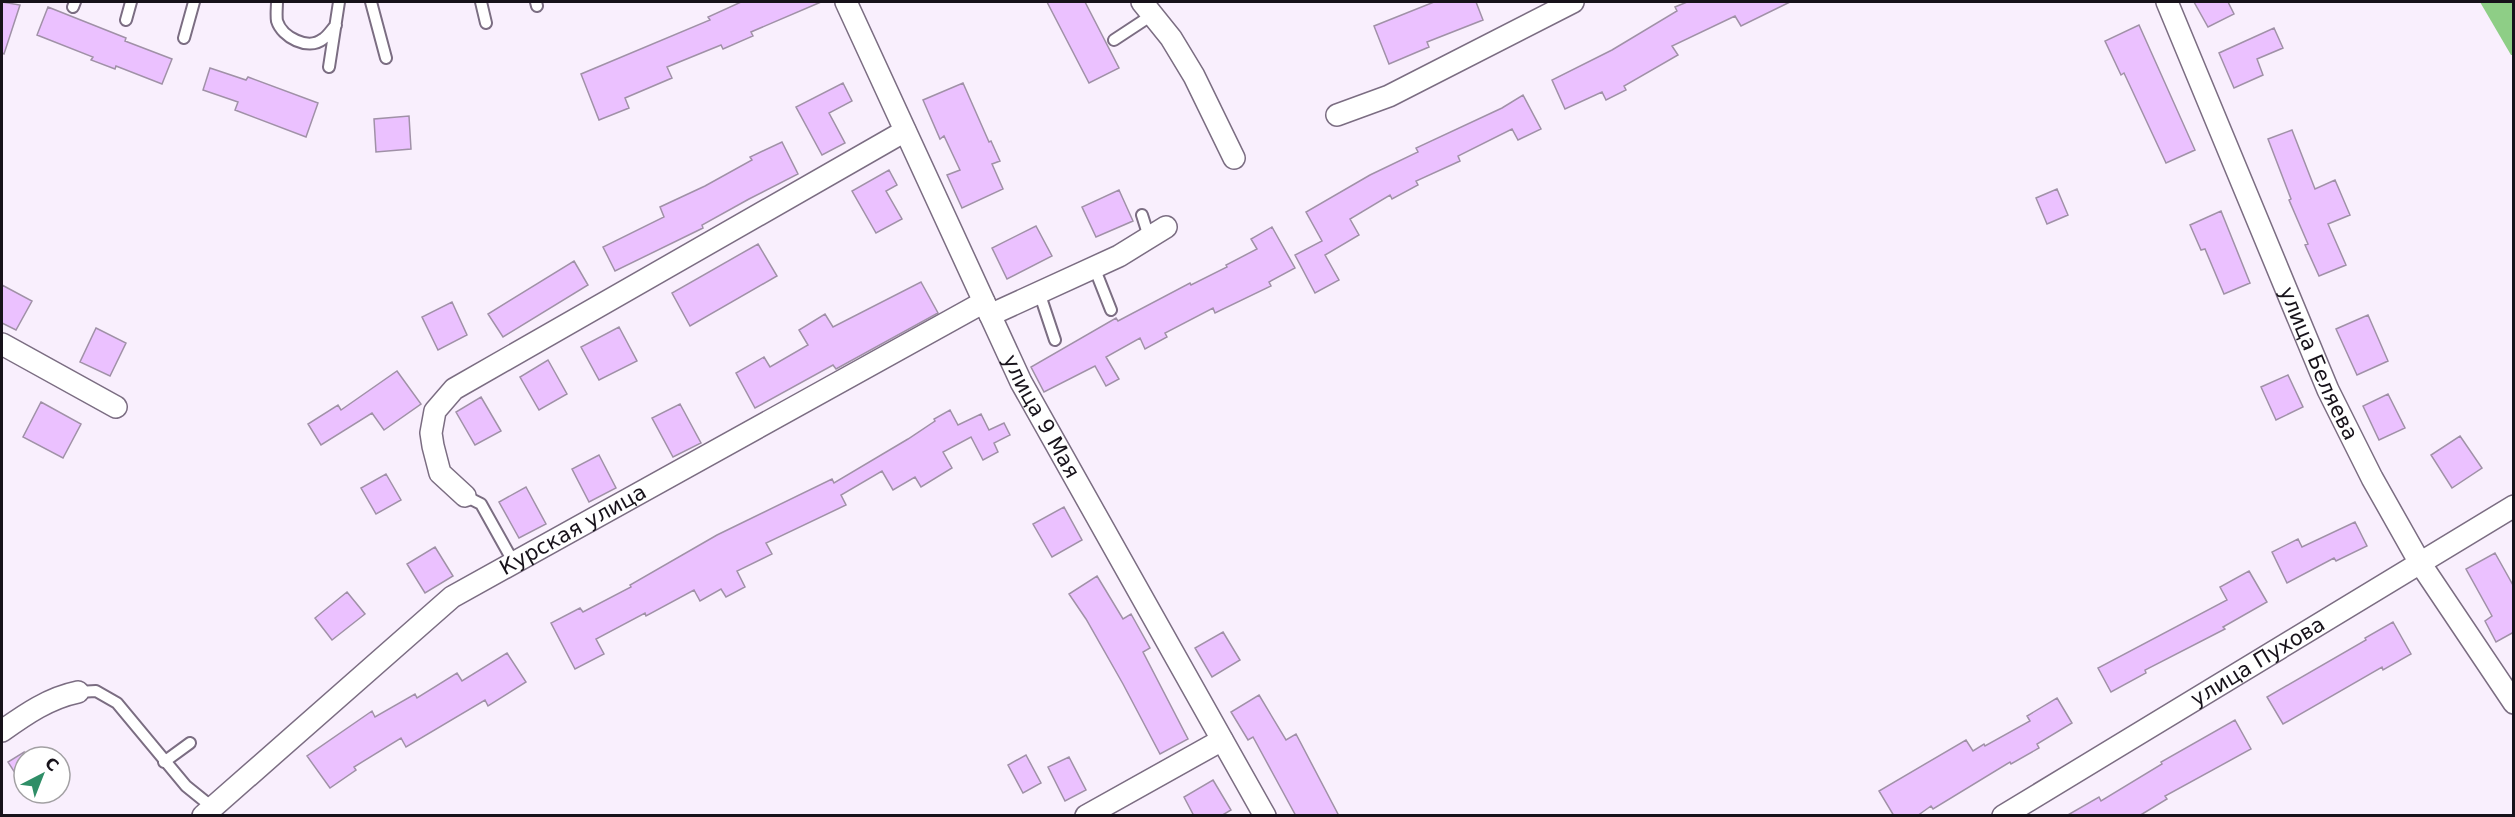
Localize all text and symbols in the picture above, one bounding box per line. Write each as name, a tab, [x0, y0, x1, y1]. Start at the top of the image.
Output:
street label: улица Беляева	[2275, 283, 2363, 444]
street label: улица 9 Мая	[998, 351, 1084, 482]
street label: Курская улица	[496, 480, 650, 580]
street label: улица Пухова	[2186, 612, 2329, 711]
north arrow	[12, 745, 72, 805]
text: С	[41, 753, 62, 775]

